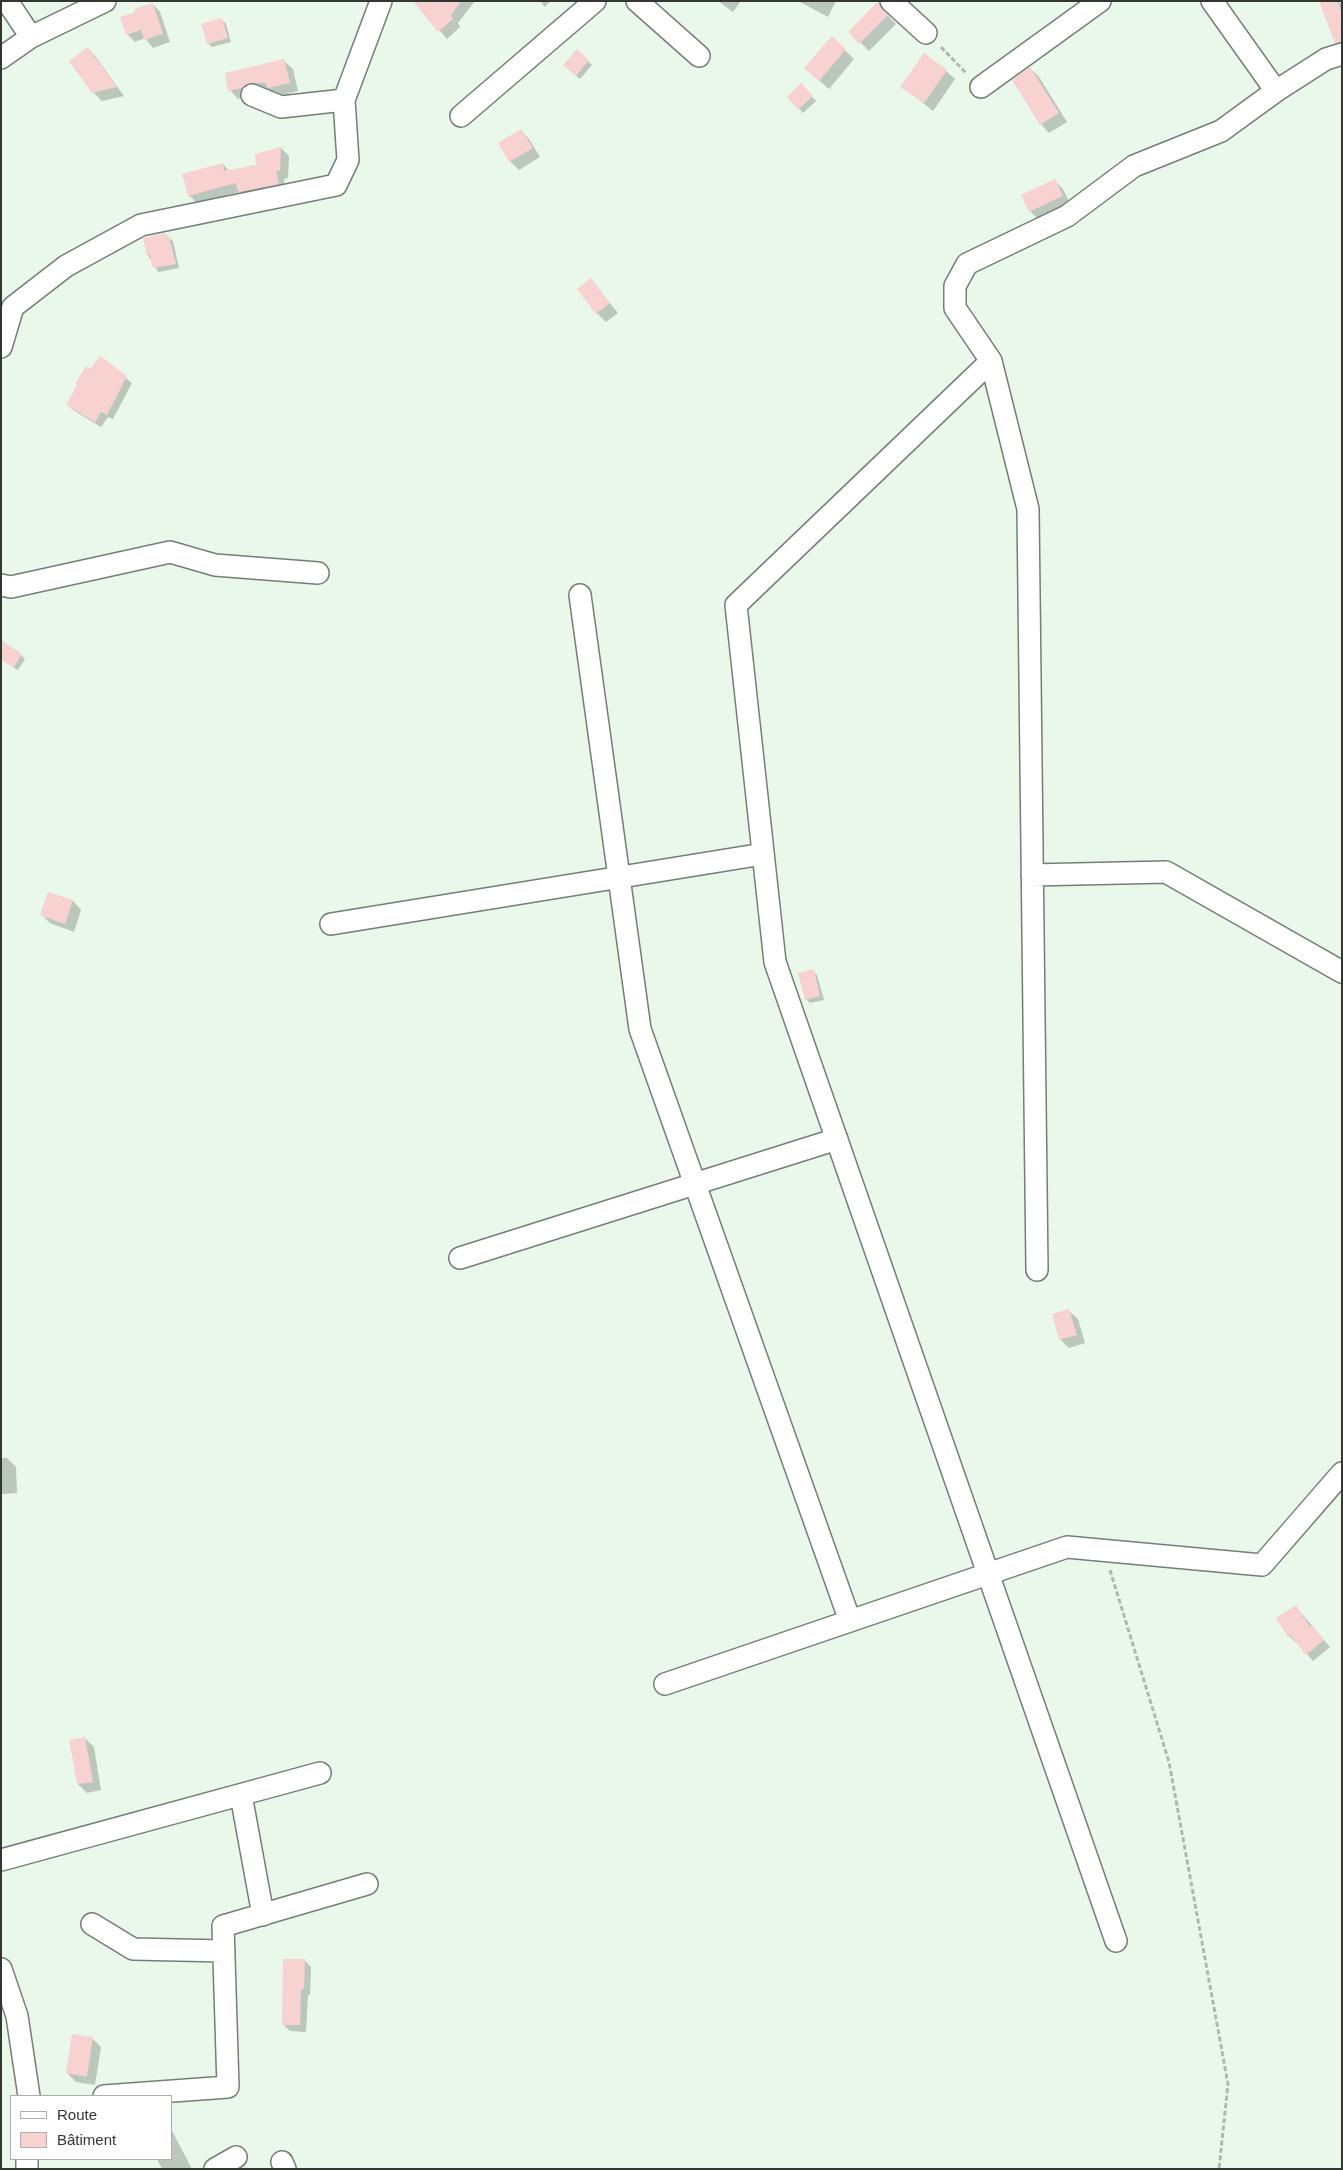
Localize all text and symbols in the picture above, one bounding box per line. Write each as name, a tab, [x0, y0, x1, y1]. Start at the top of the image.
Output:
legend	[10, 2095, 172, 2160]
text: Route	[57, 2106, 97, 2123]
text: Bâtiment	[57, 2131, 116, 2148]

